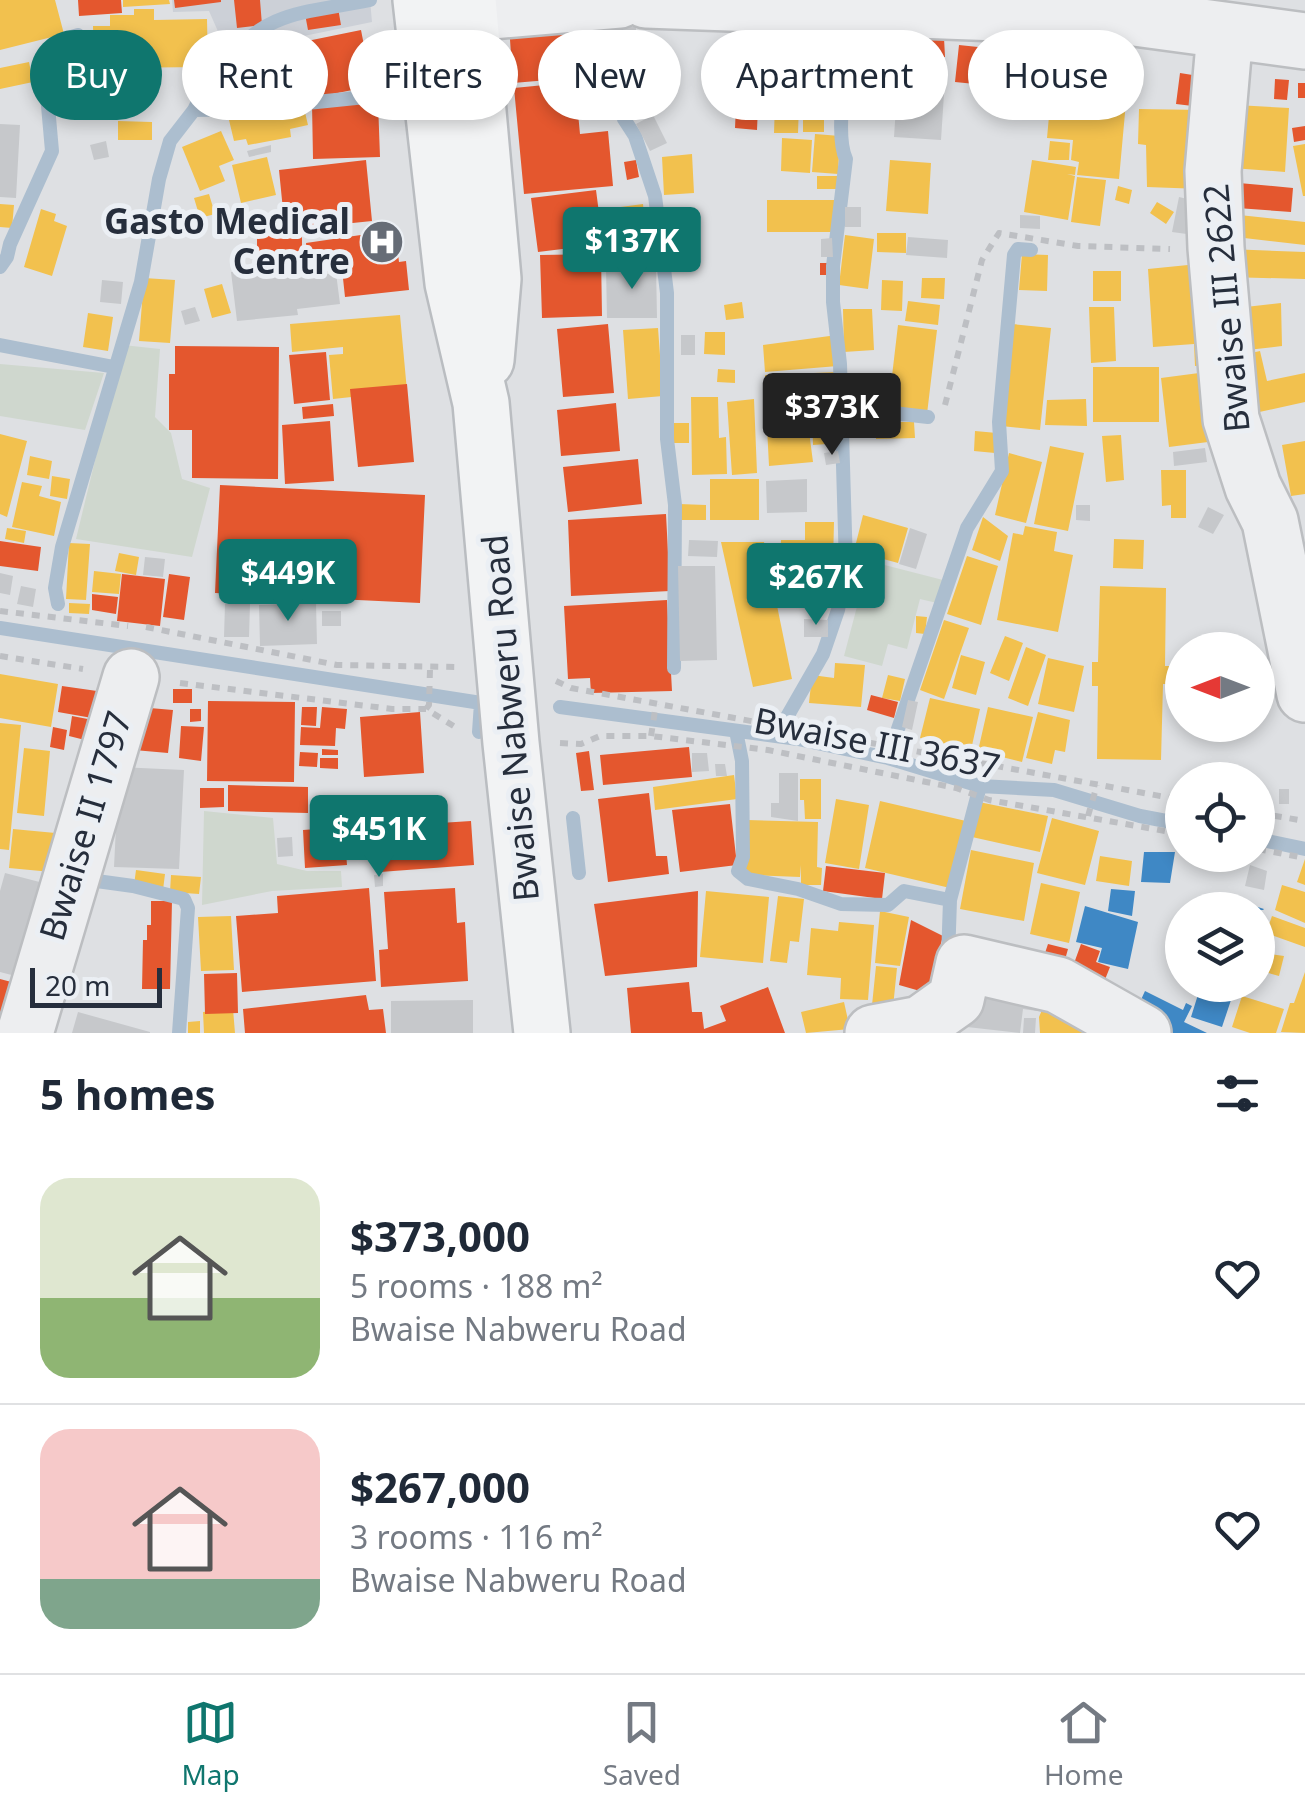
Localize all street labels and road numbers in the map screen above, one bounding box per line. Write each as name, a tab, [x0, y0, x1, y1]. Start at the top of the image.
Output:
street label: Bwaise III 2622	[1191, 182, 1260, 434]
street label: Bwaise Nabweru Road	[470, 533, 549, 904]
street label: Bwaise III 3637	[750, 696, 1004, 789]
street label: Bwaise II 1797	[27, 705, 142, 946]

